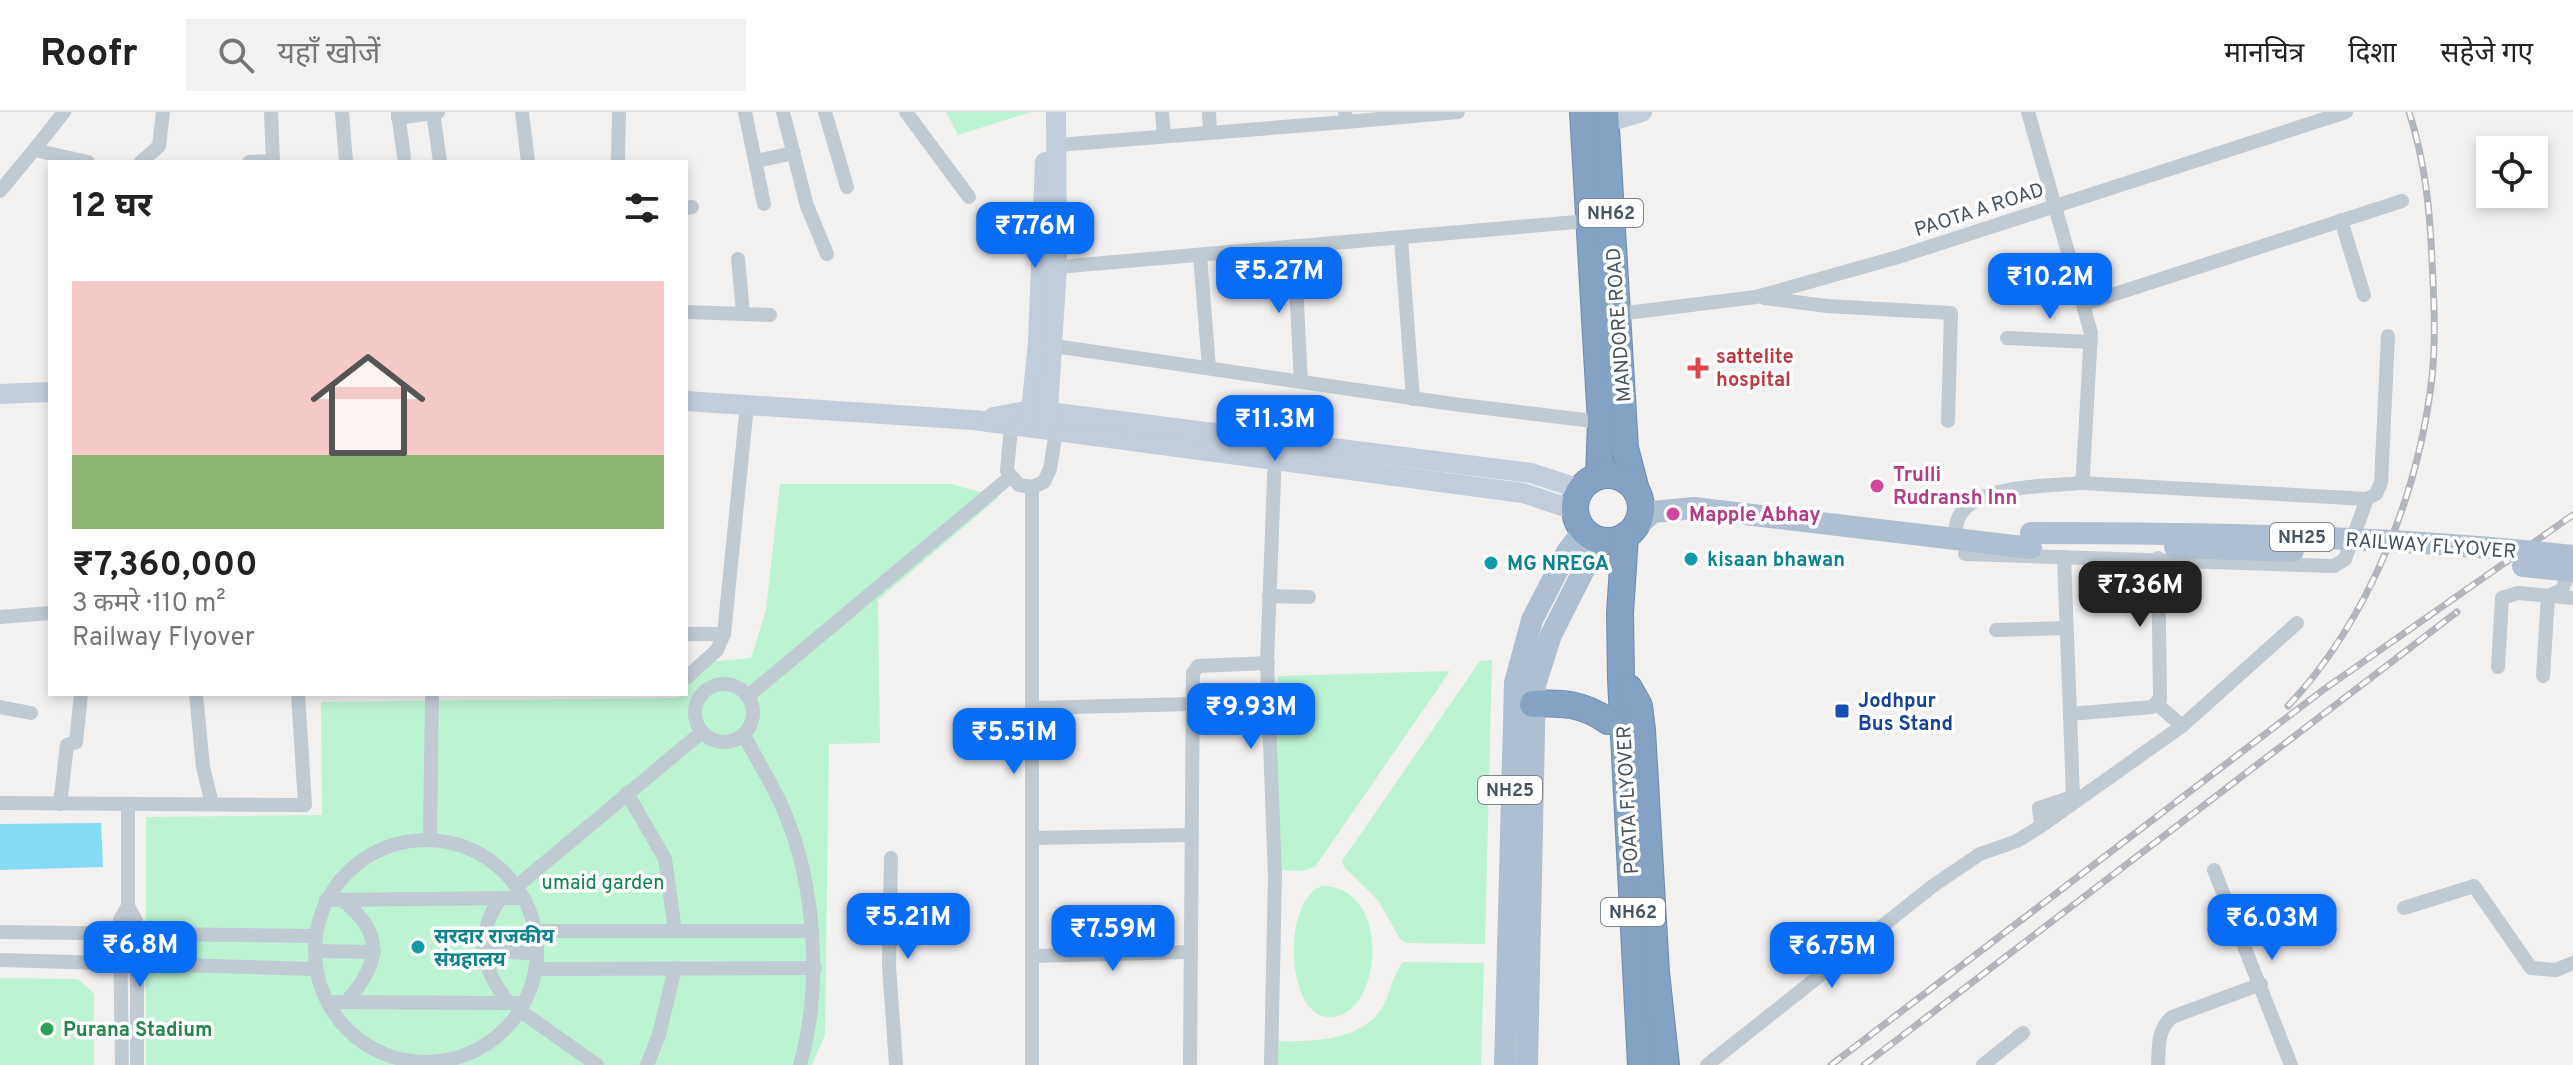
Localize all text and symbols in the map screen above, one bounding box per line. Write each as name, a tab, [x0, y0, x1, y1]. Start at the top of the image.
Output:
search box	[186, 19, 746, 91]
text: Roofr	[40, 31, 138, 80]
icon: search	[214, 33, 258, 77]
text: यहाँ खोजें	[278, 37, 380, 74]
text: मानचित्र	[2224, 37, 2304, 73]
text: दिशा	[2348, 37, 2397, 73]
text: सहेजे गए	[2441, 37, 2533, 73]
map controls	[2476, 136, 2548, 208]
button: locate	[2476, 136, 2548, 208]
street label: PAOTA A ROAD	[1911, 178, 2048, 244]
text: 12 घर	[72, 186, 152, 229]
icon: filters	[620, 186, 664, 230]
road number: NH62	[1579, 199, 1643, 227]
pin: ₹7.76M	[970, 202, 1100, 270]
text: ₹7.76M	[994, 211, 1076, 244]
pin: ₹5.27M	[1214, 247, 1344, 315]
street label: MANDORE ROAD	[1602, 247, 1638, 403]
pin: ₹10.2M	[1985, 253, 2115, 321]
text: ₹5.27M	[1234, 256, 1324, 289]
text: ₹10.2M	[2006, 262, 2094, 295]
icon: home	[296, 333, 440, 477]
place label: sattelite hospital	[1716, 345, 1794, 394]
marker: sattelite hospital	[1687, 357, 1709, 379]
pin: ₹11.3M	[1210, 395, 1340, 463]
text: ₹11.3M	[1235, 404, 1315, 437]
place label: Trulli Rudransh Inn	[1893, 463, 2017, 512]
marker: Trulli Rudransh Inn	[1868, 477, 1886, 495]
place label: Mapple Abhay	[1689, 503, 1821, 529]
marker: Mapple Abhay	[1664, 505, 1682, 523]
road number: NH25	[2270, 523, 2334, 551]
street label: RAILWAY FLYOVER	[2345, 528, 2517, 566]
text: ₹7,360,000	[72, 545, 258, 588]
place label: kisaan bhawan	[1707, 548, 1845, 574]
marker: kisaan bhawan	[1682, 550, 1700, 568]
place label: MG NREGA	[1507, 552, 1609, 578]
marker: MG NREGA	[1482, 554, 1500, 572]
pin: ₹7.36M	[2075, 561, 2205, 629]
text: ₹7.36M	[2097, 570, 2183, 603]
text: 3 कमरे · 110 m²	[72, 588, 226, 621]
text: Railway Flyover	[72, 622, 255, 655]
pin: ₹9.93M	[1186, 683, 1316, 751]
place label: Jodhpur Bus Stand	[1858, 689, 1953, 738]
text: ₹9.93M	[1205, 692, 1297, 725]
marker: Jodhpur Bus Stand	[1833, 702, 1851, 720]
pin: ₹5.51M	[949, 708, 1079, 776]
text: ₹5.51M	[971, 717, 1057, 750]
street label: POATA FLYOVER	[1612, 725, 1646, 875]
road number: NH25	[1478, 776, 1542, 804]
park label: umaid garden	[542, 871, 664, 897]
pin: ₹5.21M	[843, 893, 973, 961]
pin: ₹6.03M	[2207, 894, 2337, 962]
road number: NH62	[1601, 898, 1665, 926]
text: ₹5.21M	[865, 902, 951, 935]
text: ₹6.03M	[2225, 903, 2319, 936]
pin: ₹7.59M	[1048, 905, 1178, 973]
text: ₹7.59M	[1070, 914, 1156, 947]
pin: ₹6.8M	[84, 921, 196, 989]
pin: ₹6.75M	[1767, 922, 1897, 990]
place label: सरदार राजकीय संग्रहालय	[434, 925, 554, 974]
text: ₹6.8M	[102, 930, 178, 963]
text: ₹6.75M	[1788, 931, 1876, 964]
marker: सरदार राजकीय संग्रहालय	[409, 938, 427, 956]
place label: Purana Stadium	[63, 1018, 213, 1044]
marker: Purana Stadium	[38, 1020, 56, 1038]

